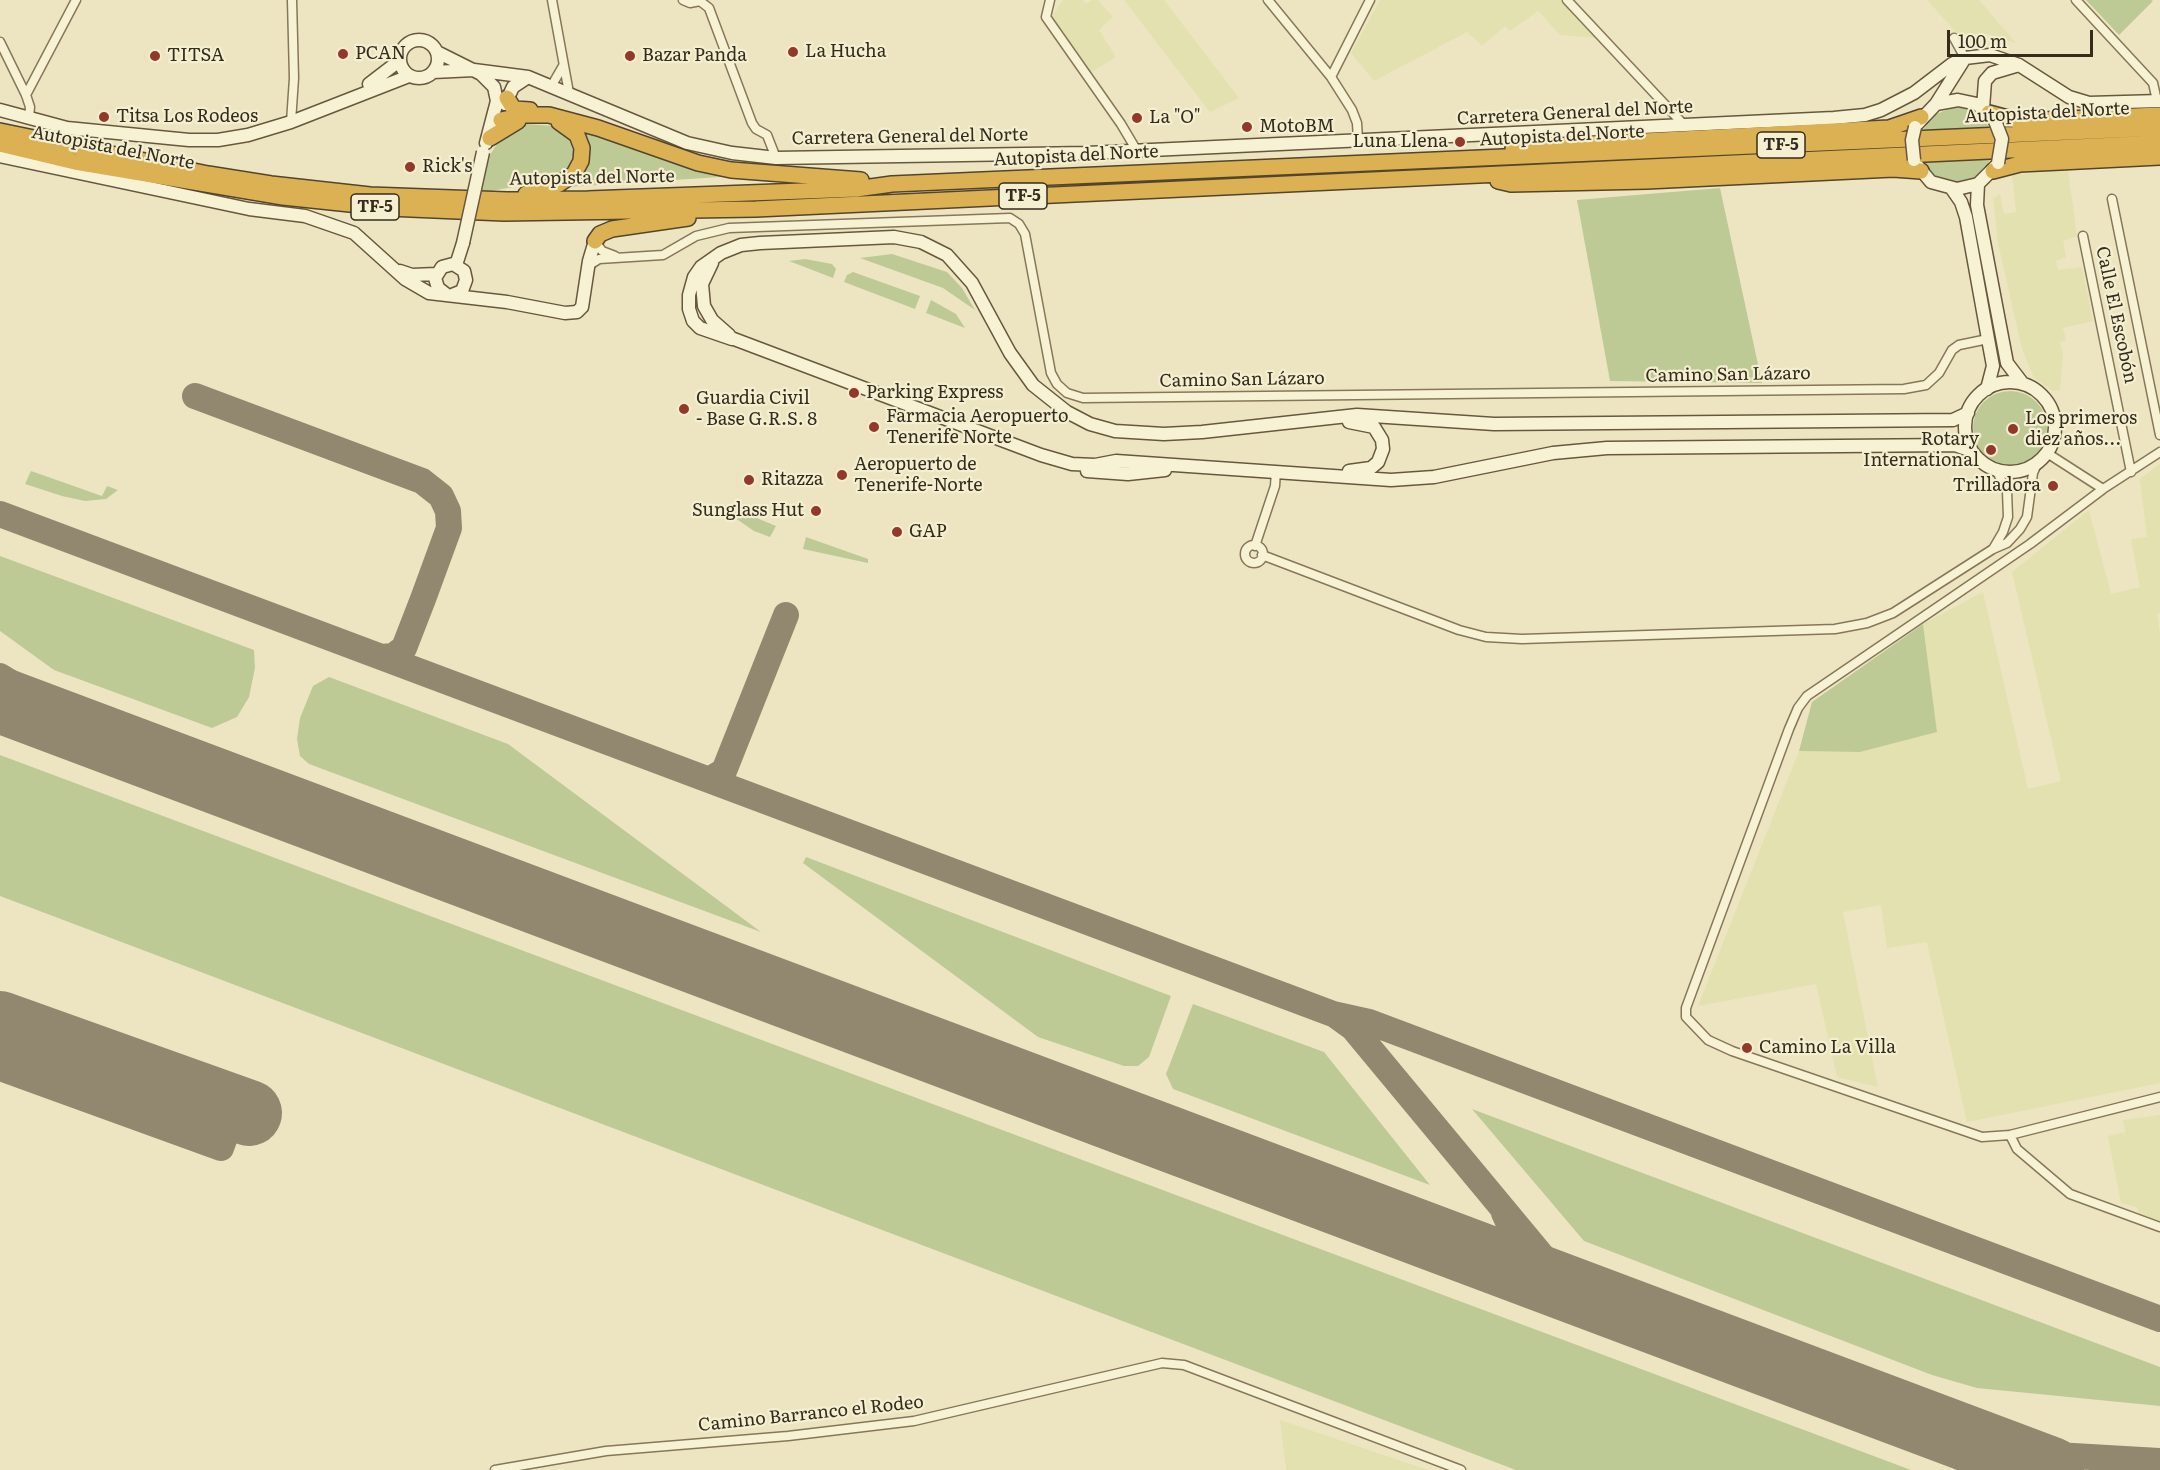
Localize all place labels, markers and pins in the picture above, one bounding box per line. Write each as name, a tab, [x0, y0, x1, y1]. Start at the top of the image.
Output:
place label: La Hucha	[805, 41, 886, 63]
place label: PCAN	[355, 43, 406, 65]
place label: TITSA	[167, 45, 224, 67]
place label: Bazar Panda	[642, 45, 747, 67]
marker: La Hucha	[786, 45, 800, 59]
marker: PCAN	[336, 47, 350, 61]
marker: TITSA	[148, 49, 162, 63]
marker: Bazar Panda	[623, 49, 637, 63]
place label: Titsa Los Rodeos	[116, 106, 258, 128]
place label: La "O"	[1149, 107, 1201, 129]
marker: Titsa Los Rodeos	[97, 110, 111, 124]
marker: La "O"	[1130, 111, 1144, 125]
place label: MotoBM	[1259, 116, 1335, 138]
marker: MotoBM	[1240, 120, 1254, 134]
place label: Luna Llena	[1353, 131, 1448, 153]
marker: Luna Llena	[1453, 135, 1467, 149]
place label: Rick's	[422, 156, 473, 178]
marker: Rick's	[403, 160, 417, 174]
place label: Parking Express	[866, 382, 1003, 404]
marker: Parking Express	[847, 386, 861, 400]
place label: Guardia Civil - Base G.R.S. 8	[696, 388, 817, 430]
marker: Guardia Civil - Base G.R.S. 8	[677, 402, 691, 416]
place label: Farmacia Aeropuerto Tenerife Norte	[886, 406, 1069, 448]
place label: Los primeros diez años...	[2025, 408, 2137, 450]
marker: Farmacia Aeropuerto Tenerife Norte	[867, 420, 881, 434]
marker: Los primeros diez años...	[2006, 422, 2020, 436]
place label: Rotary International	[1863, 429, 1979, 472]
marker: Rotary International	[1984, 443, 1998, 457]
place label: Aeropuerto de Tenerife-Norte	[854, 454, 983, 496]
marker: Aeropuerto de Tenerife-Norte	[835, 468, 849, 482]
place label: Ritazza	[761, 469, 824, 491]
marker: Ritazza	[742, 473, 756, 487]
place label: Trilladora	[1953, 475, 2041, 497]
marker: Trilladora	[2046, 479, 2060, 493]
place label: Sunglass Hut	[692, 500, 804, 522]
marker: Sunglass Hut	[809, 504, 823, 518]
place label: GAP	[909, 521, 947, 543]
marker: GAP	[890, 525, 904, 539]
place label: Camino La Villa	[1759, 1037, 1896, 1059]
marker: Camino La Villa	[1740, 1041, 1754, 1055]

